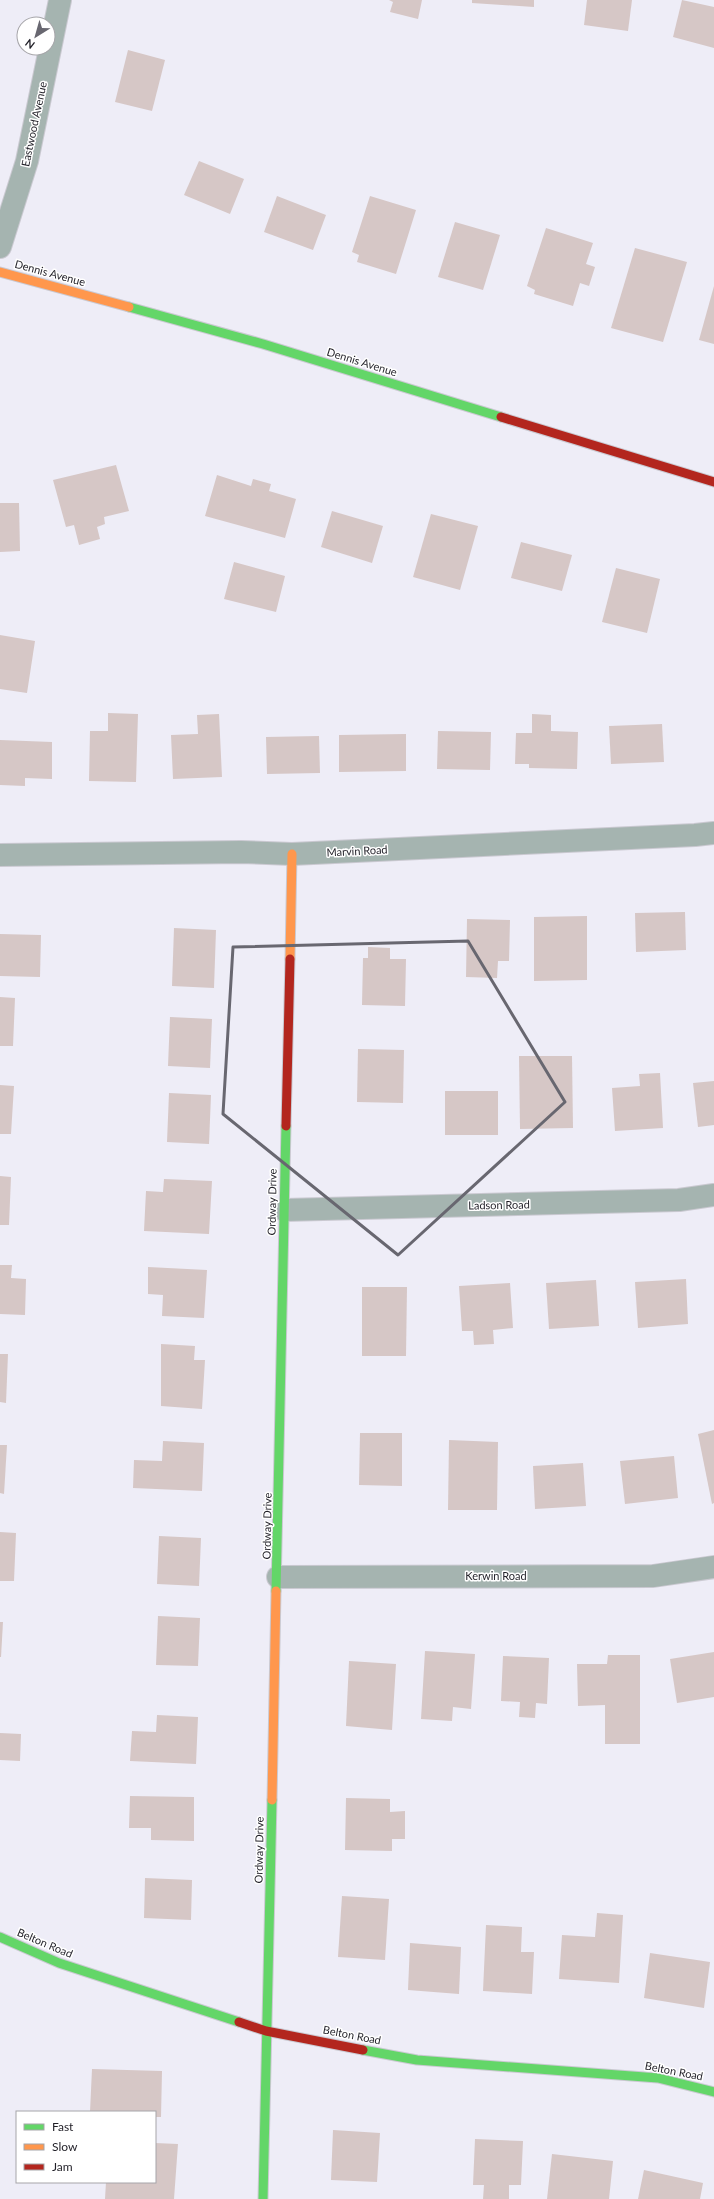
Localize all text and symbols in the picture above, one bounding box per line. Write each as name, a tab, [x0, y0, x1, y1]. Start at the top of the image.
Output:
north arrow	[16, 16, 56, 56]
text: N	[22, 37, 37, 52]
street label: Eastwood Avenue	[18, 80, 49, 168]
street label: Dennis Avenue	[13, 257, 87, 288]
street label: Dennis Avenue	[326, 345, 399, 378]
street label: Marvin Road	[326, 842, 388, 859]
street label: Ordway Drive	[264, 1168, 279, 1236]
street label: Ladson Road	[468, 1197, 530, 1212]
street label: Ordway Drive	[259, 1492, 274, 1560]
street label: Kerwin Road	[465, 1569, 527, 1582]
street label: Ordway Drive	[251, 1816, 266, 1884]
street label: Belton Road	[16, 1925, 75, 1960]
street label: Belton Road	[322, 2023, 382, 2047]
street label: Belton Road	[644, 2059, 704, 2083]
legend	[16, 2111, 156, 2183]
text: Fast	[52, 2119, 74, 2134]
text: Slow	[52, 2139, 78, 2154]
text: Jam	[52, 2159, 73, 2174]

